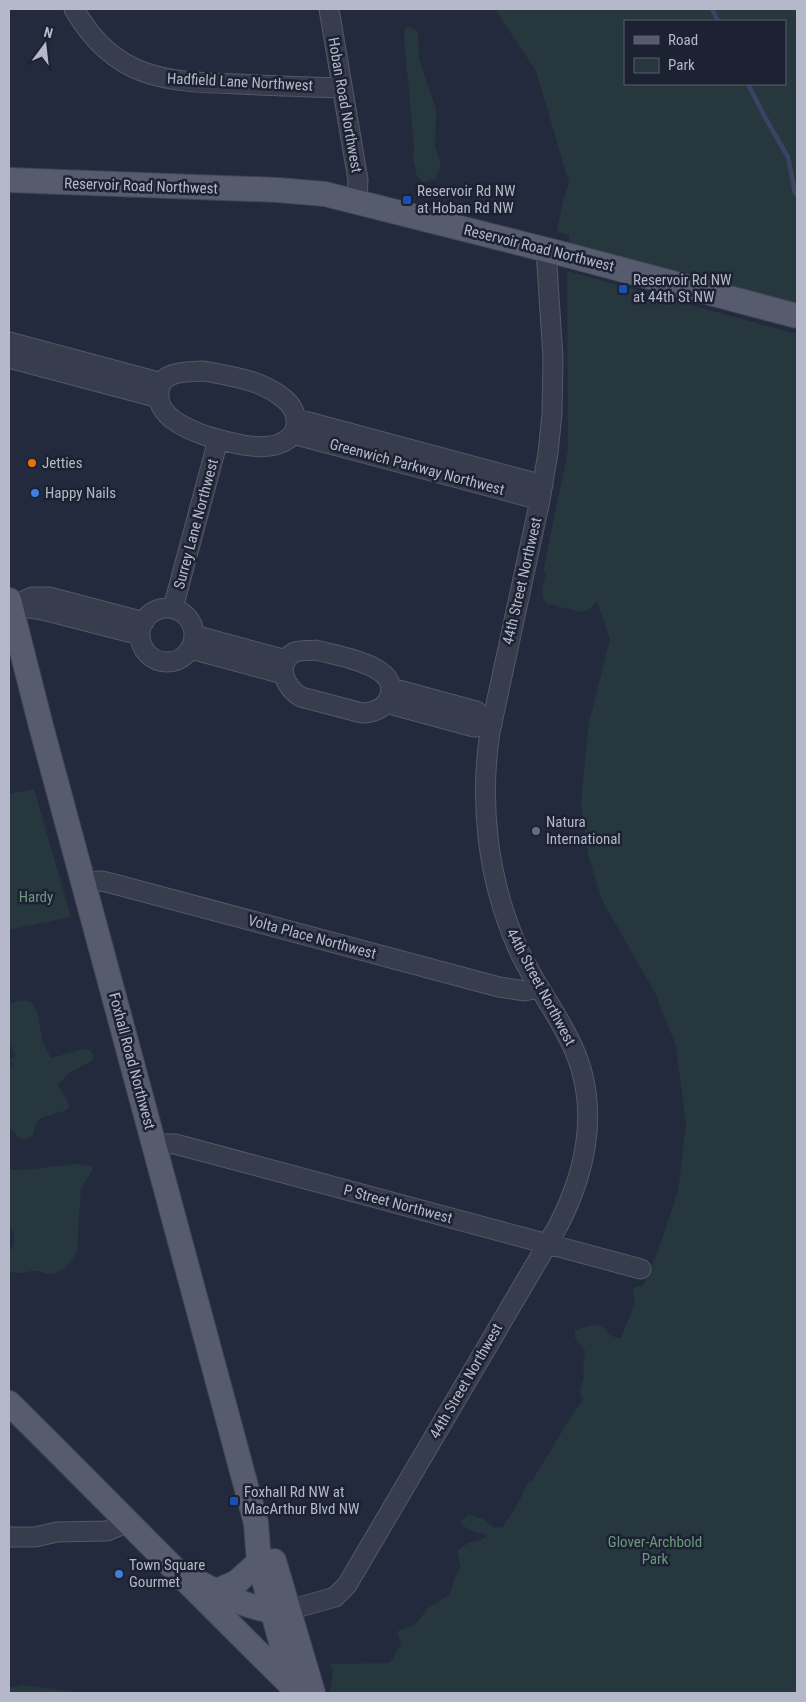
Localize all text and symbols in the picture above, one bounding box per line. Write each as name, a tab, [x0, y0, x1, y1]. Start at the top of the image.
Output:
north arrow	[20, 20, 70, 70]
legend	[624, 20, 786, 85]
text: N	[42, 24, 55, 41]
text: Road	[668, 31, 698, 49]
street label: Hoban Road Northwest	[324, 36, 366, 174]
text: Park	[668, 56, 695, 74]
street label: Hadfield Lane Northwest	[167, 69, 313, 95]
street label: Reservoir Road Northwest	[64, 174, 218, 198]
place label: Reservoir Rd NW at Hoban Rd NW	[417, 182, 516, 217]
marker: Reservoir Rd NW at Hoban Rd NW	[401, 194, 413, 206]
street label: Reservoir Road Northwest	[462, 221, 616, 275]
place label: Reservoir Rd NW at 44th St NW	[633, 271, 732, 306]
marker: Reservoir Rd NW at 44th St NW	[617, 283, 629, 295]
street label: Greenwich Parkway Northwest	[328, 435, 506, 499]
place label: Jetties	[42, 454, 83, 472]
marker: Jetties	[26, 457, 38, 469]
street label: Surrey Lane Northwest	[170, 457, 222, 591]
place label: Happy Nails	[45, 484, 116, 502]
marker: Happy Nails	[29, 487, 41, 499]
street label: 44th Street Northwest	[499, 516, 545, 646]
place label: Natura International	[546, 813, 621, 848]
marker: Natura International	[530, 825, 542, 837]
park label: Hardy	[19, 888, 53, 906]
street label: Volta Place Northwest	[246, 911, 378, 963]
street label: 44th Street Northwest	[503, 925, 579, 1049]
street label: Foxhall Road Northwest	[105, 991, 159, 1131]
street label: P Street Northwest	[342, 1181, 454, 1227]
street label: 44th Street Northwest	[426, 1320, 506, 1442]
place label: Foxhall Rd NW at MacArthur Blvd NW	[244, 1483, 360, 1518]
marker: Foxhall Rd NW at MacArthur Blvd NW	[228, 1495, 240, 1507]
park label: Glover-Archbold Park	[608, 1533, 702, 1568]
place label: Town Square Gourmet	[129, 1556, 205, 1591]
marker: Town Square Gourmet	[113, 1568, 125, 1580]

